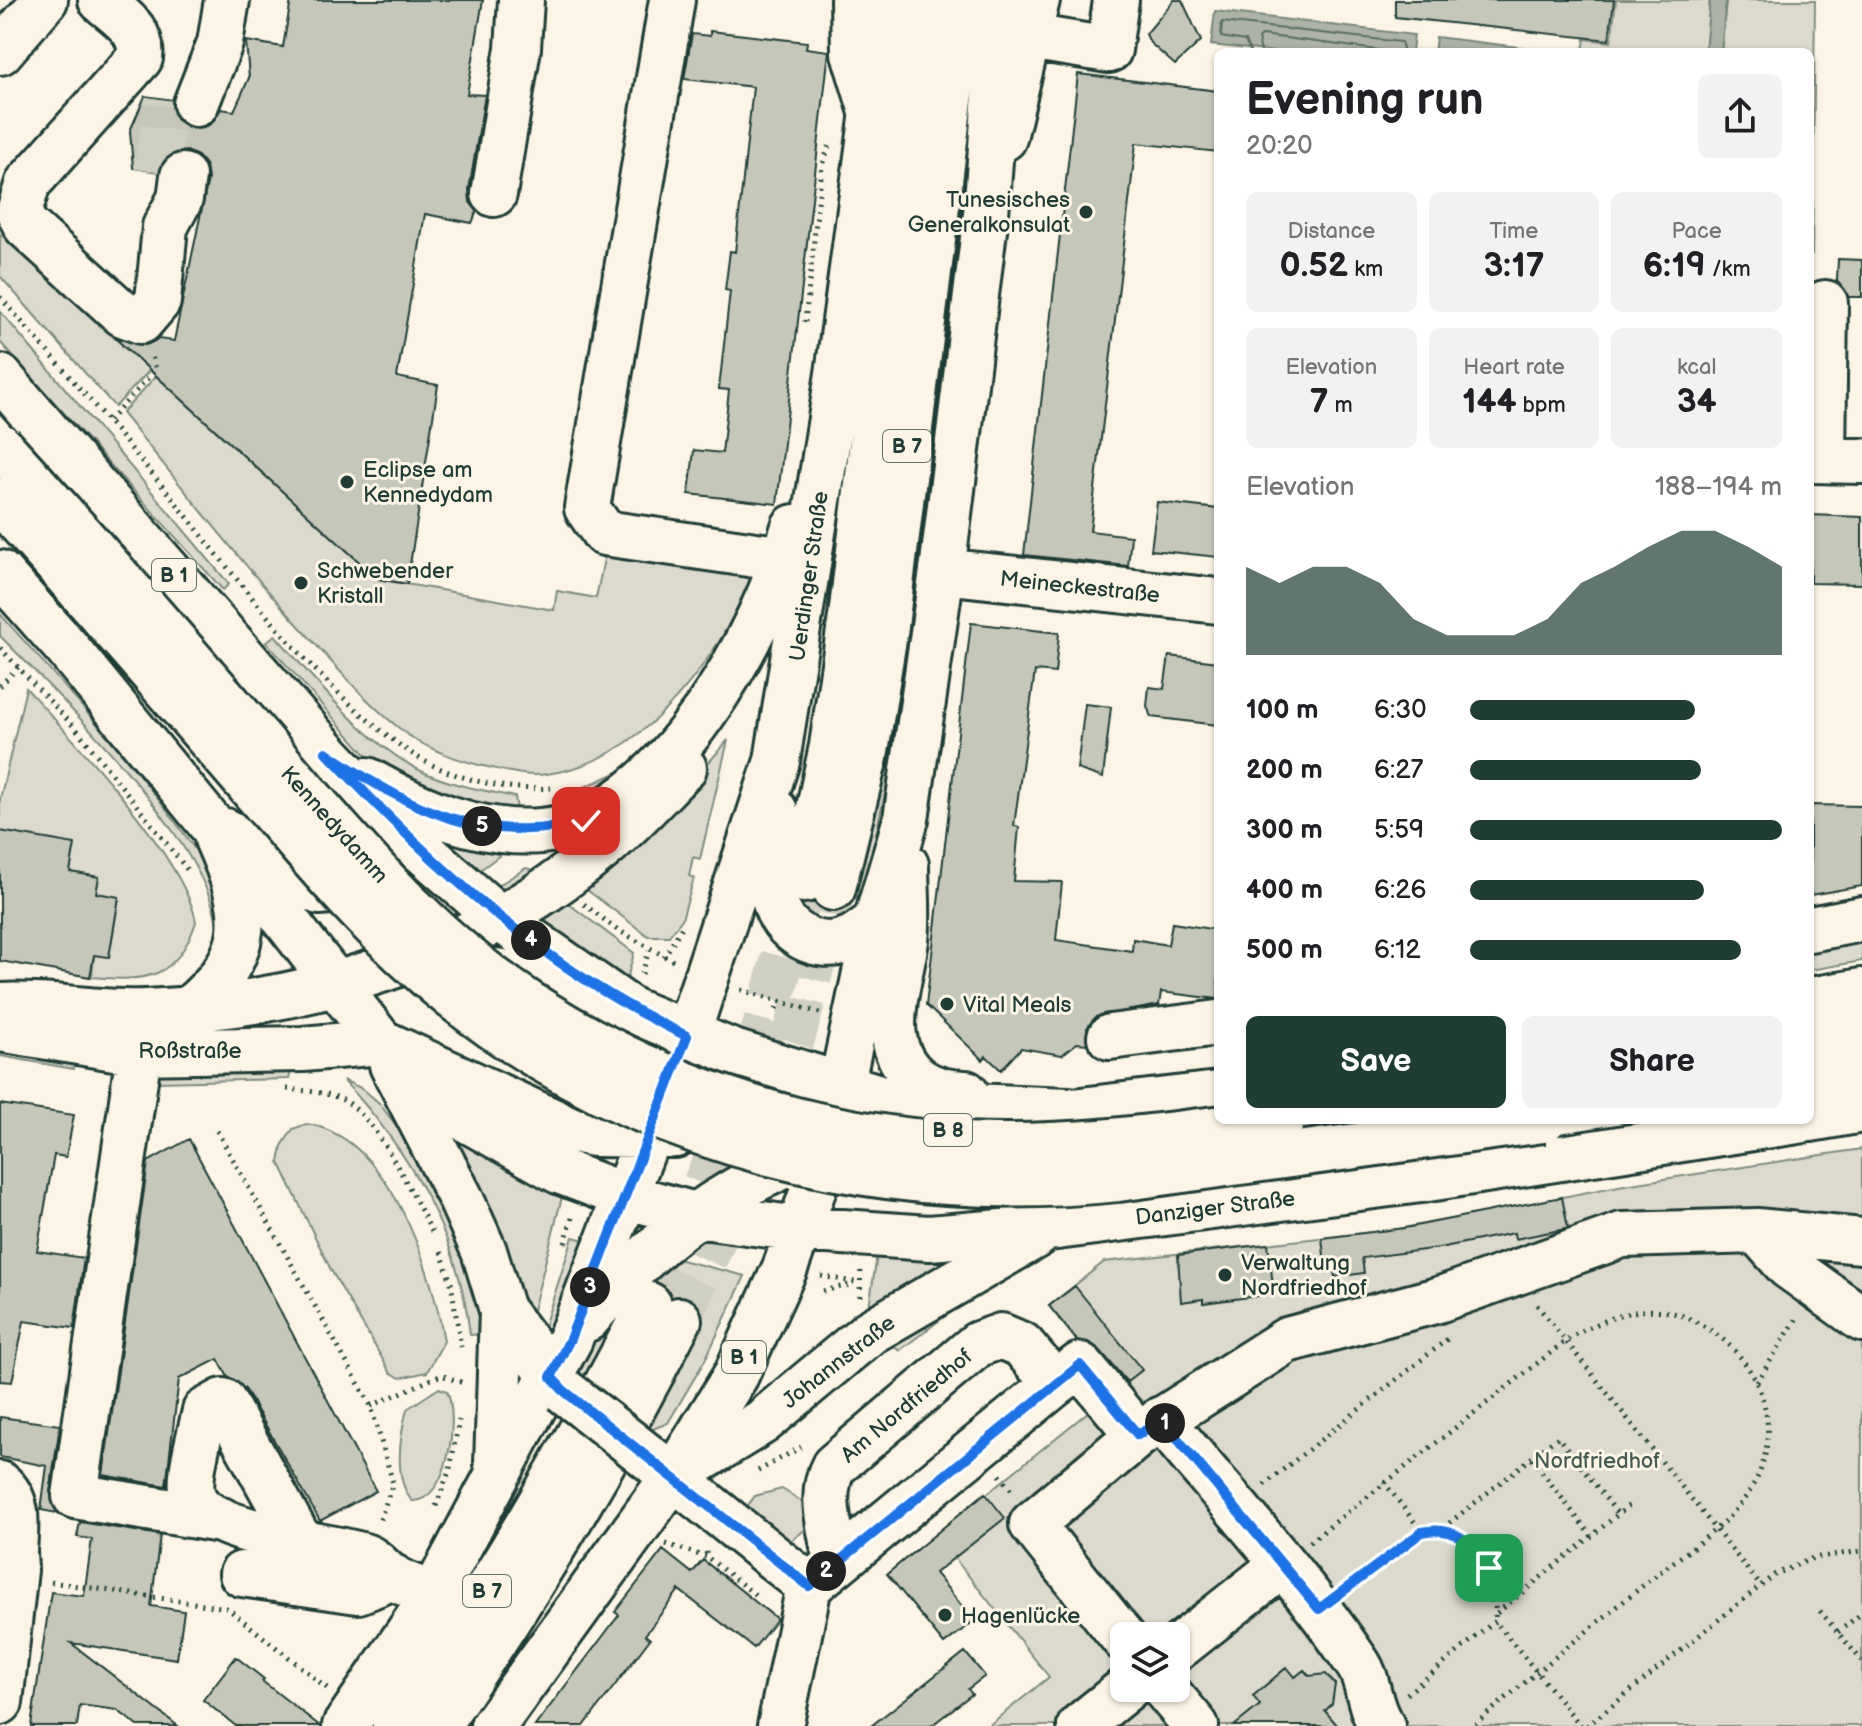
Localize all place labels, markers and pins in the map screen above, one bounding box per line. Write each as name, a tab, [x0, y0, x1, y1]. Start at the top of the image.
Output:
place label: Tunesisches Generalkonsulat	[908, 187, 1070, 239]
marker: Tunesisches Generalkonsulat	[1077, 203, 1095, 221]
place label: Eclipse am Kennedydam	[363, 457, 493, 509]
marker: Eclipse am Kennedydam	[338, 473, 356, 491]
place label: Schwebender Kristall	[317, 558, 454, 610]
marker: Schwebender Kristall	[292, 574, 310, 592]
pin	[552, 787, 620, 855]
pin: 5	[462, 806, 502, 846]
pin: 4	[511, 920, 551, 960]
place label: Vital Meals	[963, 992, 1072, 1019]
marker: Vital Meals	[938, 995, 956, 1013]
place label: Verwaltung Nordfriedhof	[1241, 1250, 1367, 1302]
marker: Verwaltung Nordfriedhof	[1216, 1266, 1234, 1284]
pin: 3	[570, 1267, 610, 1307]
pin: 1	[1145, 1403, 1185, 1443]
pin	[1455, 1534, 1523, 1602]
pin: 2	[806, 1551, 846, 1591]
place label: Hagenlücke	[961, 1603, 1080, 1630]
marker: Hagenlücke	[936, 1606, 954, 1624]

